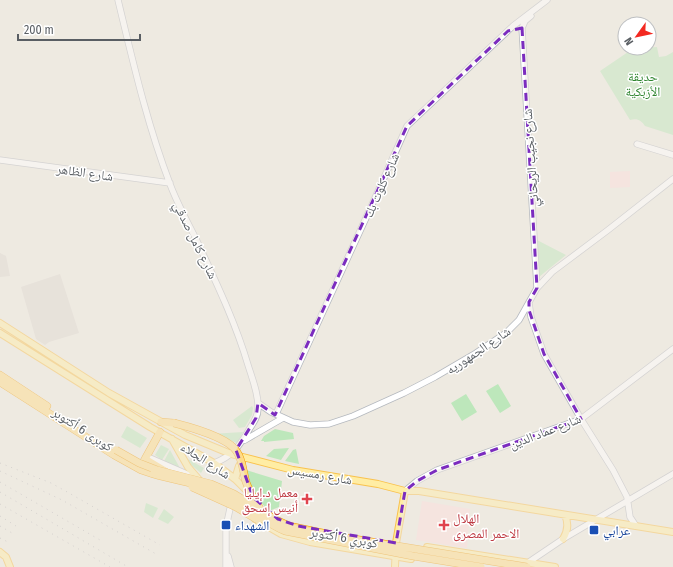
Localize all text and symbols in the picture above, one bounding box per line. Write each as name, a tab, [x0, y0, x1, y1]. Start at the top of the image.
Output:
scale bar	[18, 16, 140, 42]
north arrow	[617, 16, 657, 56]
text: 200 m	[24, 23, 54, 37]
text: N	[622, 35, 636, 47]
park label: حديقة الأزبكية	[626, 69, 660, 100]
street label: شارع نجيب الريحاني	[520, 108, 545, 208]
street label: شارع كلوت بك	[361, 151, 404, 220]
street label: شارع الظاهر	[54, 161, 114, 186]
street label: شارع كامل صدقي	[167, 199, 221, 283]
street label: شارع الجمهوريه	[443, 323, 514, 379]
street label: كوبرى 6 أكتوبر	[48, 404, 116, 456]
street label: شارع عماد الدين	[507, 411, 584, 454]
street label: شارع الجلاء	[177, 439, 233, 484]
street label: شارع رمسيس	[286, 461, 353, 490]
place label: معمل د.إيليا أنيس إسحق	[242, 485, 298, 516]
marker: معمل د.إيليا أنيس إسحق	[301, 493, 313, 505]
place label: الهلال الاحمر المصرى	[453, 511, 519, 542]
place label: الشهداء	[235, 518, 269, 533]
marker: الشهداء	[220, 519, 232, 531]
marker: الهلال الاحمر المصرى	[438, 519, 450, 531]
place label: عرابي	[603, 523, 631, 541]
street label: كوبري 6 أكتوبر	[307, 524, 380, 554]
marker: عرابي	[588, 524, 600, 536]

